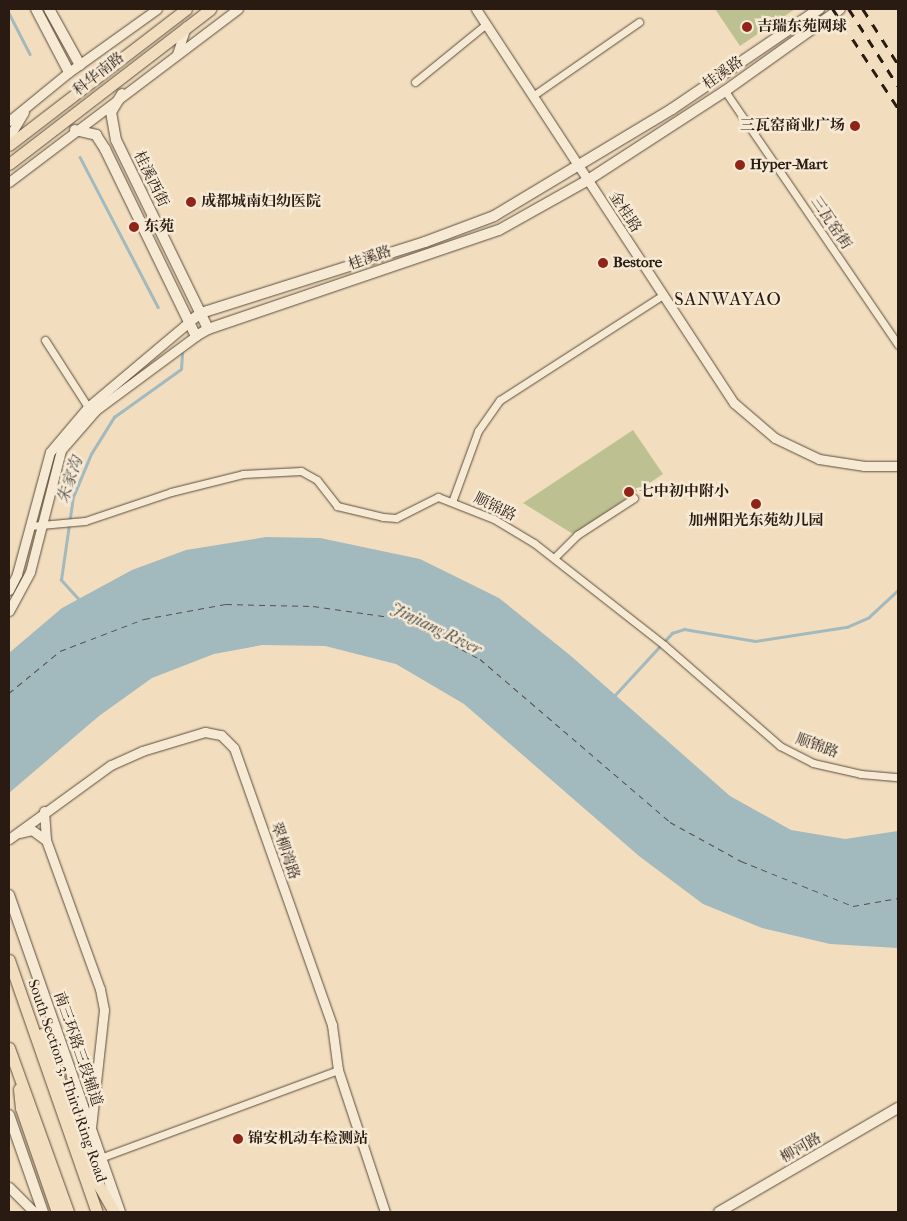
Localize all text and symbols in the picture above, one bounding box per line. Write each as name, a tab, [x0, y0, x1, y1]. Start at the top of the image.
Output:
place label: 吉瑞东苑网球	[757, 18, 847, 36]
marker: 吉瑞东苑网球	[741, 21, 753, 33]
street label: 科华南路	[70, 48, 128, 100]
street label: 桂溪路	[699, 53, 747, 93]
place label: 三瓦窑商业广场	[740, 117, 845, 135]
marker: 三瓦窑商业广场	[849, 120, 861, 132]
street label: 桂溪西街	[130, 148, 172, 210]
place label: Hyper-Mart	[750, 156, 828, 174]
marker: Hyper-Mart	[734, 159, 746, 171]
street label: 金桂路	[605, 188, 645, 236]
place label: 成都城南妇幼医院	[201, 193, 321, 211]
street label: 三瓦窑街	[807, 193, 855, 253]
marker: 成都城南妇幼医院	[185, 196, 197, 208]
place label: 东苑	[144, 218, 174, 236]
marker: 东苑	[128, 221, 140, 233]
street label: 桂溪路	[346, 242, 394, 274]
place label: Bestore	[613, 254, 662, 272]
marker: Bestore	[597, 257, 609, 269]
district label: SANWAYAO	[673, 289, 783, 311]
water label: 朱家沟	[53, 454, 87, 506]
place label: 七中初中附小	[639, 483, 729, 501]
marker: 七中初中附小	[623, 486, 635, 498]
street label: 顺锦路	[471, 489, 519, 525]
marker: 加州阳光东苑幼儿园	[750, 498, 762, 510]
place label: 加州阳光东苑幼儿园	[689, 512, 823, 530]
water label: Jinjiang River	[388, 599, 484, 659]
street label: 顺锦路	[793, 730, 841, 762]
street label: 翠柳湾路	[267, 820, 303, 882]
street label: South Section 3, Third Ring Road	[24, 977, 110, 1185]
street label: 南三环路三段辅道	[50, 989, 106, 1109]
street label: 柳河路	[777, 1129, 825, 1167]
place label: 锦安机动车检测站	[248, 1130, 368, 1148]
marker: 锦安机动车检测站	[232, 1133, 244, 1145]

